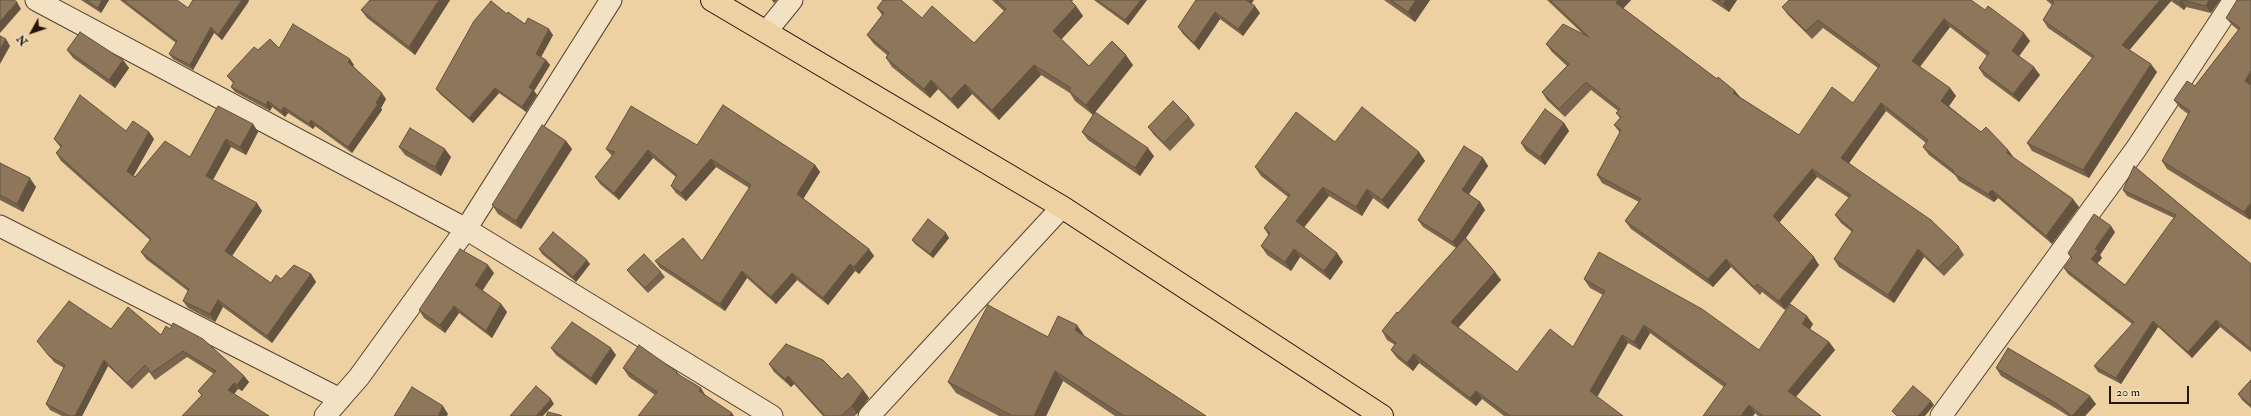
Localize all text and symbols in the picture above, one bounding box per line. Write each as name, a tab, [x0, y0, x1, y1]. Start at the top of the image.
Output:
north arrow	[12, 12, 52, 52]
text: N	[14, 32, 31, 48]
scale bar	[2111, 378, 2191, 404]
text: 20 m	[2116, 385, 2140, 400]

